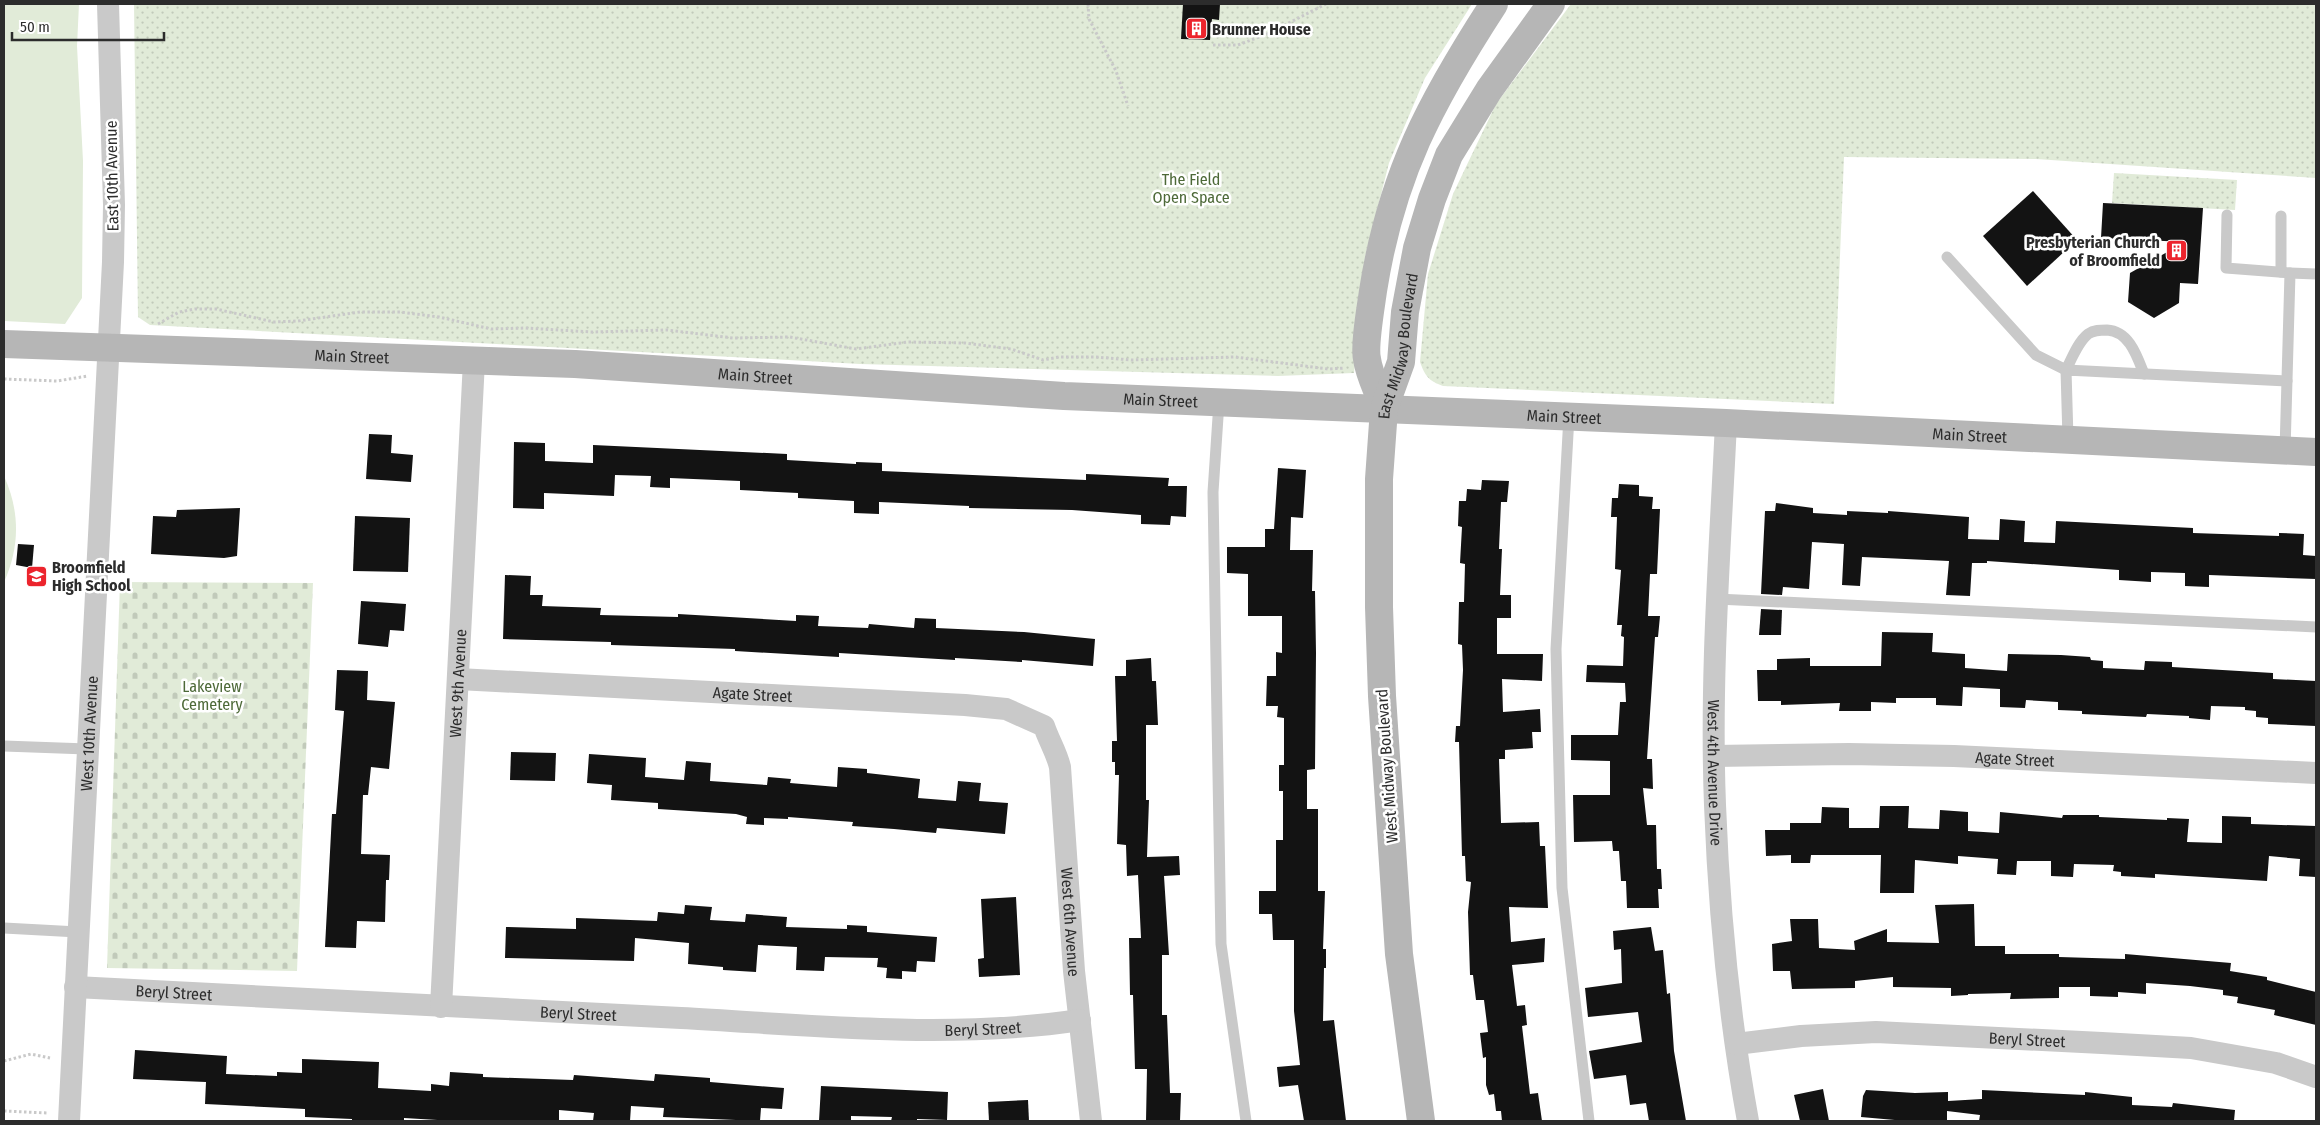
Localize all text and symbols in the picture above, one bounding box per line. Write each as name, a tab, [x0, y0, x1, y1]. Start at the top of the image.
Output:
scale bar	[12, 10, 165, 42]
building icon: Brunner House	[1184, 17, 1208, 41]
text: 50 m	[20, 18, 50, 36]
place label: Brunner House	[1212, 20, 1311, 39]
street label: East 10th Avenue	[102, 120, 122, 232]
park label: The Field Open Space	[1152, 170, 1230, 207]
place label: Presbyterian Church of Broomfield	[2026, 233, 2160, 270]
building icon: Presbyterian Church of Broomfield	[2164, 239, 2188, 263]
street label: East Midway Boulevard	[1374, 271, 1422, 420]
street label: Main Street	[314, 345, 390, 367]
street label: Main Street	[717, 364, 794, 388]
street label: Main Street	[1123, 389, 1199, 411]
street label: Main Street	[1526, 405, 1603, 427]
street label: Main Street	[1932, 424, 2008, 446]
place label: Broomfield High School	[52, 558, 131, 595]
school or university icon: Broomfield High School	[24, 564, 48, 588]
street label: West 9th Avenue	[445, 628, 470, 738]
street label: West 10th Avenue	[76, 675, 101, 792]
park label: Lakeview Cemetery	[181, 677, 244, 714]
street label: Agate Street	[712, 683, 794, 706]
street label: West Midway Boulevard	[1372, 688, 1402, 844]
street label: West 4th Avenue Drive	[1704, 699, 1726, 847]
street label: Agate Street	[1975, 748, 2056, 770]
street label: West 6th Avenue	[1057, 867, 1084, 978]
street label: Beryl Street	[135, 981, 213, 1004]
street label: Beryl Street	[540, 1002, 618, 1025]
street label: Beryl Street	[944, 1017, 1023, 1039]
street label: Beryl Street	[1988, 1028, 2067, 1051]

